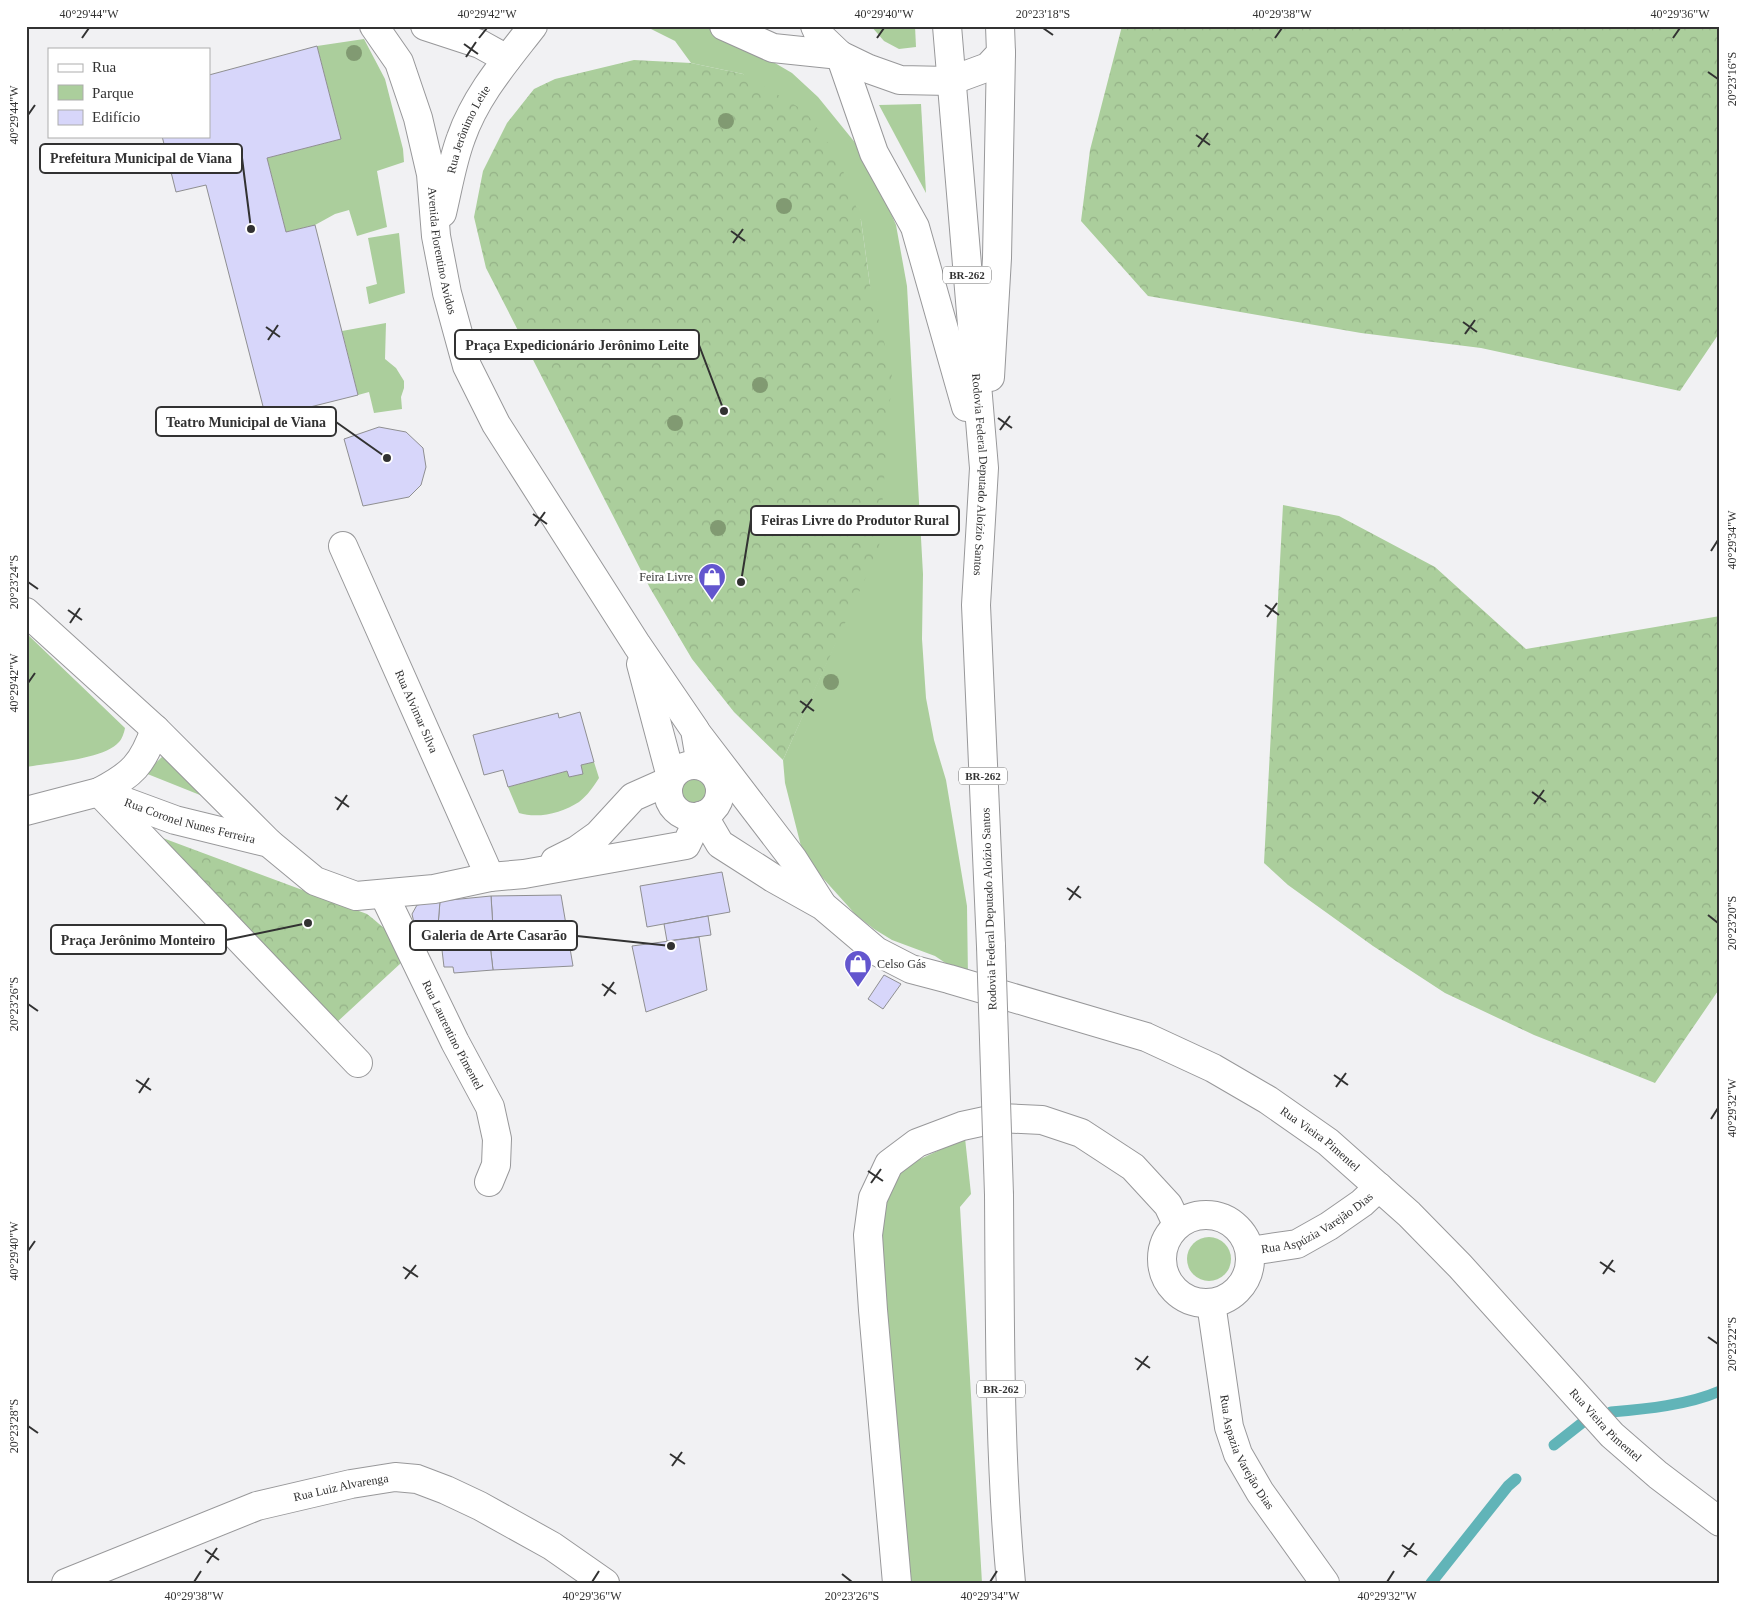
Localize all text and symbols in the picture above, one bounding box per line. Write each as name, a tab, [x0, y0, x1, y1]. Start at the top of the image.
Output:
text: 40°29'44"W	[59, 7, 119, 21]
text: 40°29'42"W	[457, 7, 517, 21]
text: 40°29'40"W	[854, 7, 914, 21]
text: 20°23'18"S	[1016, 7, 1070, 21]
text: 40°29'38"W	[1252, 7, 1312, 21]
text: 40°29'36"W	[1650, 7, 1710, 21]
legend	[48, 48, 210, 138]
text: 20°23'16"S	[1725, 52, 1739, 106]
text: Rua	[92, 59, 117, 75]
street label: Rua Jerônimo Leite	[444, 83, 493, 175]
text: 40°29'44"W	[7, 85, 21, 145]
text: Parque	[92, 85, 134, 101]
text: Edifício	[92, 109, 140, 125]
callout: Prefeitura Municipal de Viana	[40, 144, 242, 173]
text: Prefeitura Municipal de Viana	[50, 151, 232, 166]
street label: Avenida Florentino Avidos	[425, 186, 460, 316]
road number: BR-262	[943, 266, 991, 284]
callout: Praça Expedicionário Jerônimo Leite	[455, 330, 699, 359]
text: Praça Expedicionário Jerônimo Leite	[465, 338, 689, 353]
street label: Rodovia Federal Deputado Aloízio Santos	[969, 373, 991, 576]
callout: Teatro Municipal de Viana	[156, 407, 336, 436]
text: Teatro Municipal de Viana	[166, 415, 326, 430]
callout: Feiras Livre do Produtor Rural	[751, 506, 959, 535]
text: 40°29'34"W	[1725, 510, 1739, 570]
text: Feiras Livre do Produtor Rural	[761, 513, 949, 528]
text: 20°23'24"S	[7, 555, 21, 609]
shop icon: Feira Livre	[697, 562, 727, 601]
place label: Feira Livre	[639, 570, 693, 584]
text: 40°29'42"W	[7, 653, 21, 713]
street label: Rua Alvimar Silva	[392, 668, 441, 756]
road number: BR-262	[959, 768, 1007, 784]
street label: Rua Coronel Nunes Ferreira	[123, 795, 257, 847]
street label: Rodovia Federal Deputado Aloízio Santos	[978, 807, 1000, 1011]
text: 20°23'20"S	[1725, 896, 1739, 950]
callout: Galeria de Arte Casarão	[410, 921, 577, 950]
callout: Praça Jerônimo Monteiro	[51, 925, 226, 954]
text: Galeria de Arte Casarão	[421, 928, 567, 943]
text: Praça Jerônimo Monteiro	[61, 933, 215, 948]
shop icon: Celso Gás	[843, 949, 873, 988]
place label: Celso Gás	[877, 957, 926, 971]
text: 20°23'26"S	[7, 977, 21, 1031]
street label: Rua Laurentino Pímentel	[419, 978, 487, 1093]
text: 40°29'32"W	[1725, 1078, 1739, 1138]
street label: Rua Vieira Pimentel	[1278, 1104, 1363, 1175]
street label: Rua Aspúzia Varejão Dias	[1260, 1189, 1376, 1256]
text: 40°29'40"W	[7, 1221, 21, 1281]
text: 20°23'22"S	[1725, 1317, 1739, 1371]
road number: BR-262	[977, 1380, 1025, 1398]
street label: Rua Vieira Pimentel	[1567, 1386, 1645, 1465]
street label: Rua Aspazia Varejão Dias	[1217, 1394, 1277, 1512]
text: 20°23'28"S	[7, 1399, 21, 1453]
street label: Rua Luiz Alvarenga	[292, 1471, 390, 1504]
text: 40°29'38"W	[164, 1589, 224, 1603]
text: 40°29'36"W	[562, 1589, 622, 1603]
text: 20°23'26"S	[825, 1589, 879, 1603]
text: 40°29'34"W	[960, 1589, 1020, 1603]
text: 40°29'32"W	[1357, 1589, 1417, 1603]

